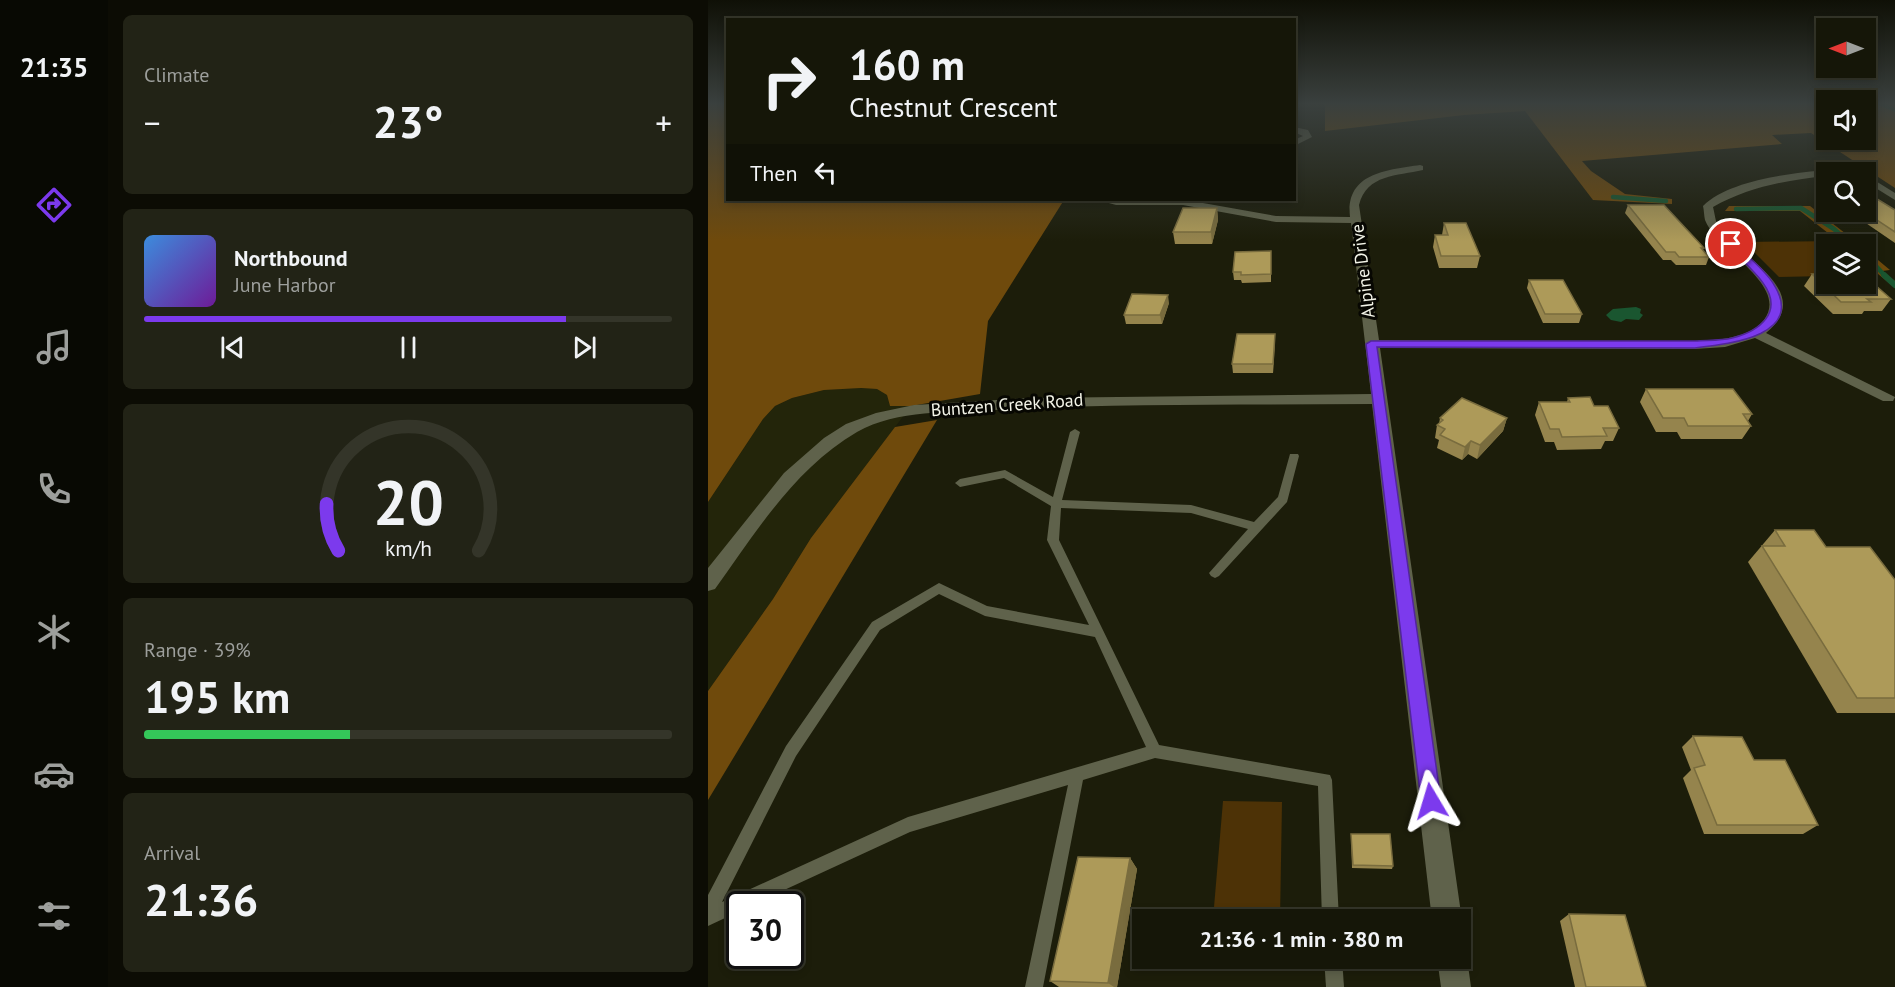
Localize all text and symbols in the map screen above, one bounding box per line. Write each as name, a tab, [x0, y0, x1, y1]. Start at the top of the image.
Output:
north arrow	[1816, 18, 1876, 78]
map controls	[1816, 18, 1876, 294]
text: 160 m	[849, 37, 965, 92]
icon: right	[750, 42, 828, 120]
text: 21:35	[20, 50, 88, 84]
text: Climate	[144, 62, 210, 88]
text: Chestnut Crescent	[849, 90, 1058, 124]
button: sound	[1816, 90, 1876, 150]
text: 23°	[373, 92, 443, 150]
text: −	[144, 101, 161, 144]
text: +	[655, 101, 672, 144]
icon: left	[809, 156, 842, 189]
text: Then	[750, 159, 797, 187]
button: search	[1816, 162, 1876, 222]
icon: directions	[33, 184, 75, 226]
pin	[1705, 218, 1756, 269]
street label: Alpine Drive	[1345, 223, 1380, 319]
icon: arrive	[1714, 227, 1747, 260]
button: layers	[1816, 234, 1876, 294]
text: Northbound	[234, 244, 348, 272]
text: June Harbor	[234, 272, 336, 298]
icon: music	[33, 326, 75, 368]
icon: previous	[216, 331, 249, 364]
icon: pause	[392, 331, 425, 364]
icon: next	[568, 331, 601, 364]
street label: Buntzen Creek Road	[930, 388, 1084, 421]
text: 20	[373, 461, 443, 542]
icon: phone	[33, 468, 75, 510]
text: km/h	[384, 534, 431, 562]
icon: climate	[33, 611, 75, 653]
text: Range · 39%	[144, 637, 251, 663]
text: 195 km	[144, 667, 290, 725]
icon: car	[33, 753, 75, 795]
position arrow	[1399, 769, 1463, 833]
text: Arrival	[144, 840, 200, 866]
text: 21:36	[144, 870, 258, 928]
speed limit sign: 30	[726, 891, 804, 969]
icon: filters	[33, 895, 75, 937]
text: 21:36 · 1 min · 380 m	[1200, 925, 1403, 953]

